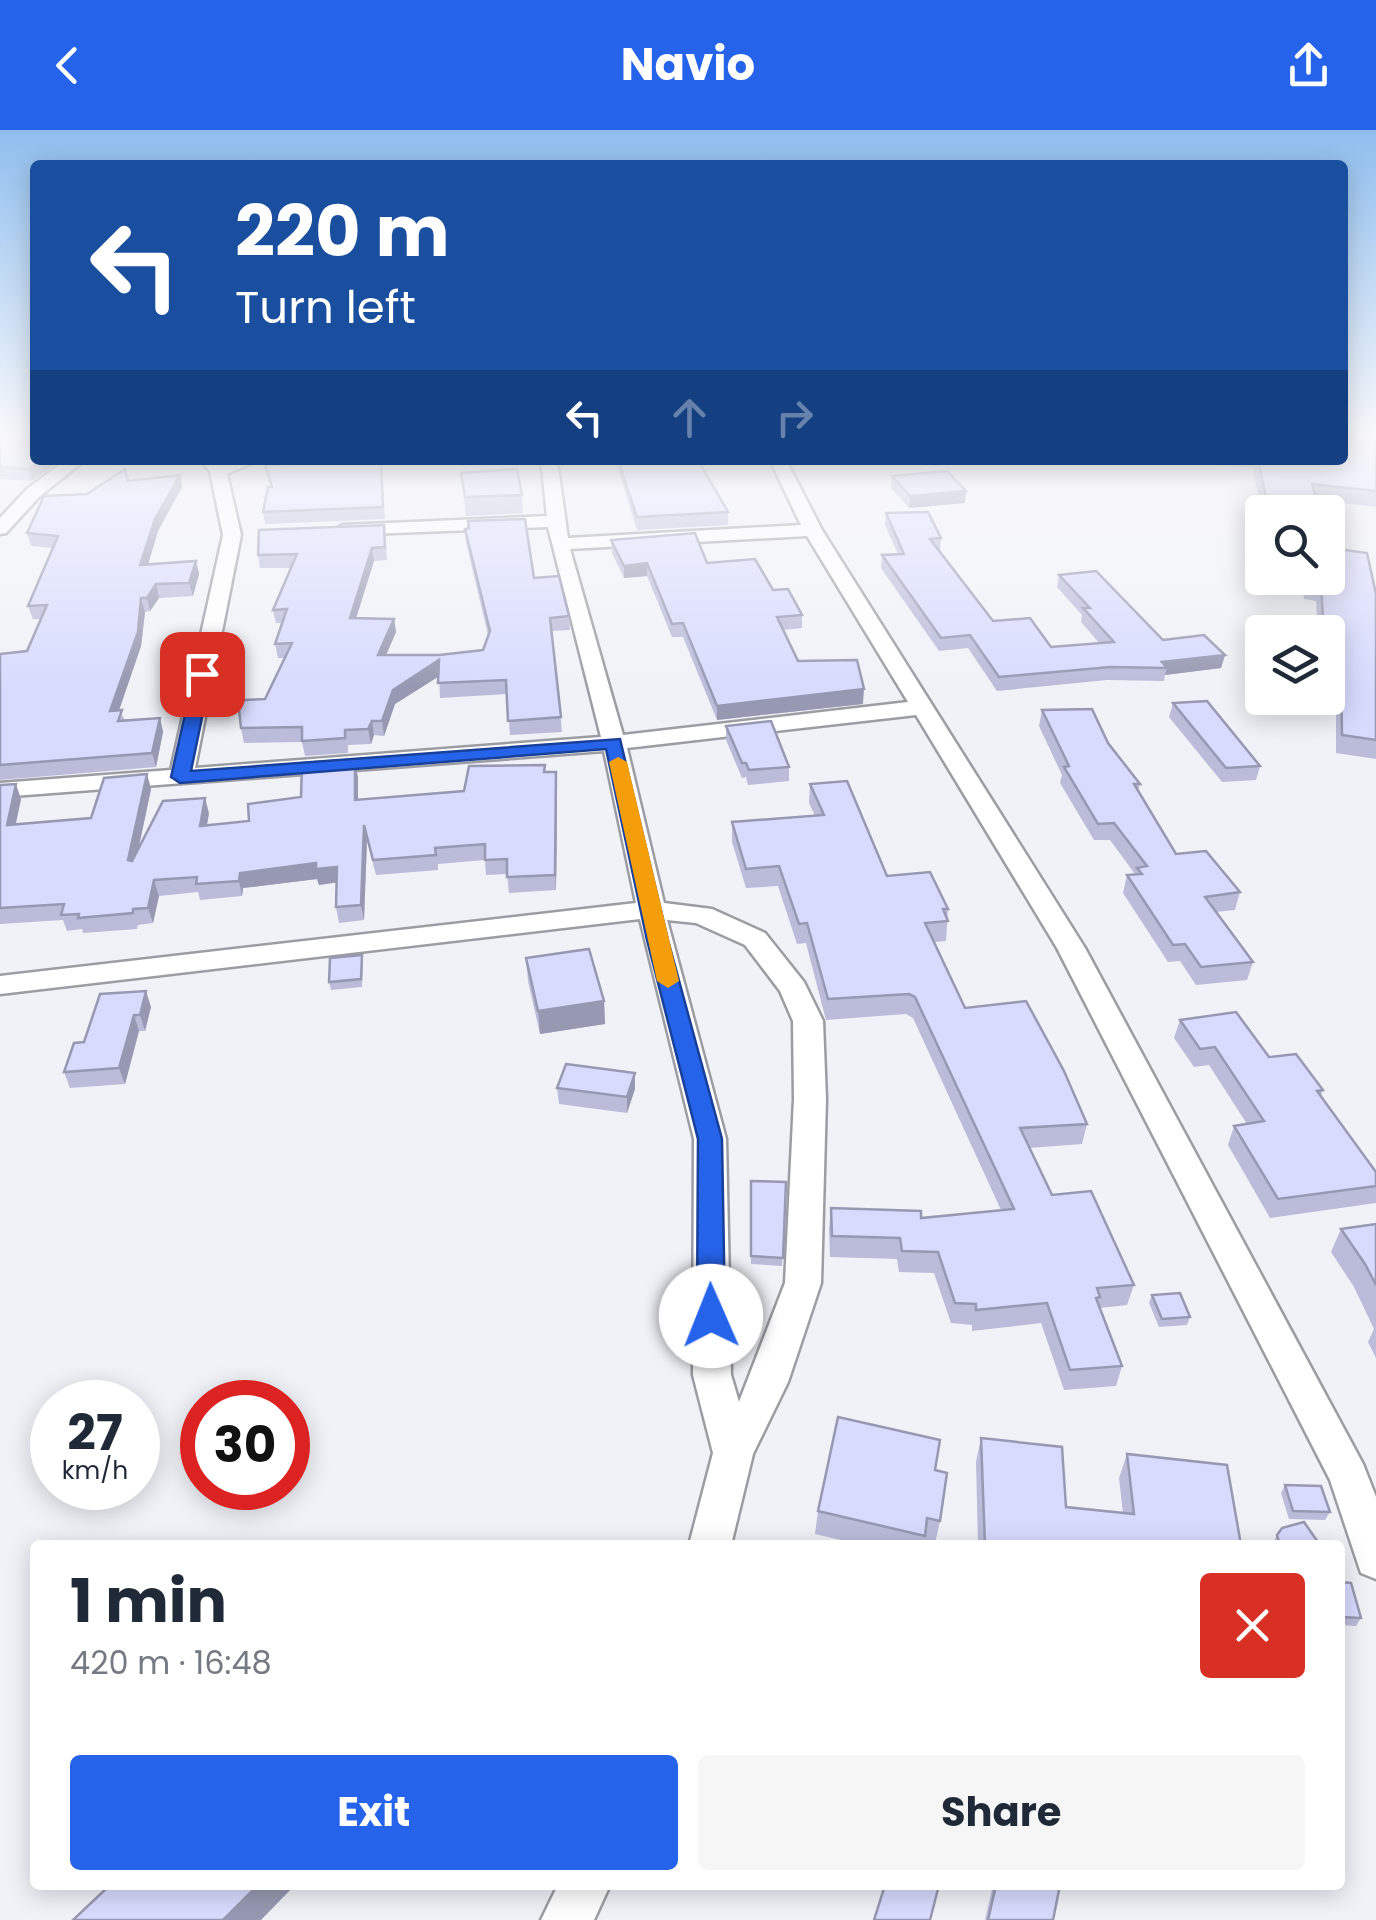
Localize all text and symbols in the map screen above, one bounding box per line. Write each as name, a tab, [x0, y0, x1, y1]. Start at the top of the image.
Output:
text: Navio	[621, 33, 755, 96]
icon: back	[40, 38, 95, 93]
icon: share	[1281, 38, 1336, 93]
text: 220 m	[235, 182, 450, 281]
icon: left	[70, 200, 200, 330]
text: Turn left	[235, 276, 416, 339]
icon: left	[557, 390, 612, 445]
icon: ahead	[662, 390, 717, 445]
icon: right	[767, 390, 822, 445]
map controls	[1245, 495, 1345, 715]
button: search	[1245, 495, 1345, 595]
button: layers	[1245, 615, 1345, 715]
pin	[160, 632, 245, 717]
icon: arrive	[175, 647, 230, 702]
position arrow	[659, 1264, 763, 1368]
speed limit sign: 30	[180, 1380, 310, 1510]
text: 27	[67, 1397, 123, 1468]
text: km/h	[62, 1453, 128, 1488]
text: 1 min	[70, 1559, 227, 1643]
button: close	[1200, 1573, 1305, 1678]
text: 420 m · 16:48	[70, 1640, 272, 1685]
button: Exit	[70, 1755, 678, 1870]
button: Share	[698, 1755, 1305, 1870]

